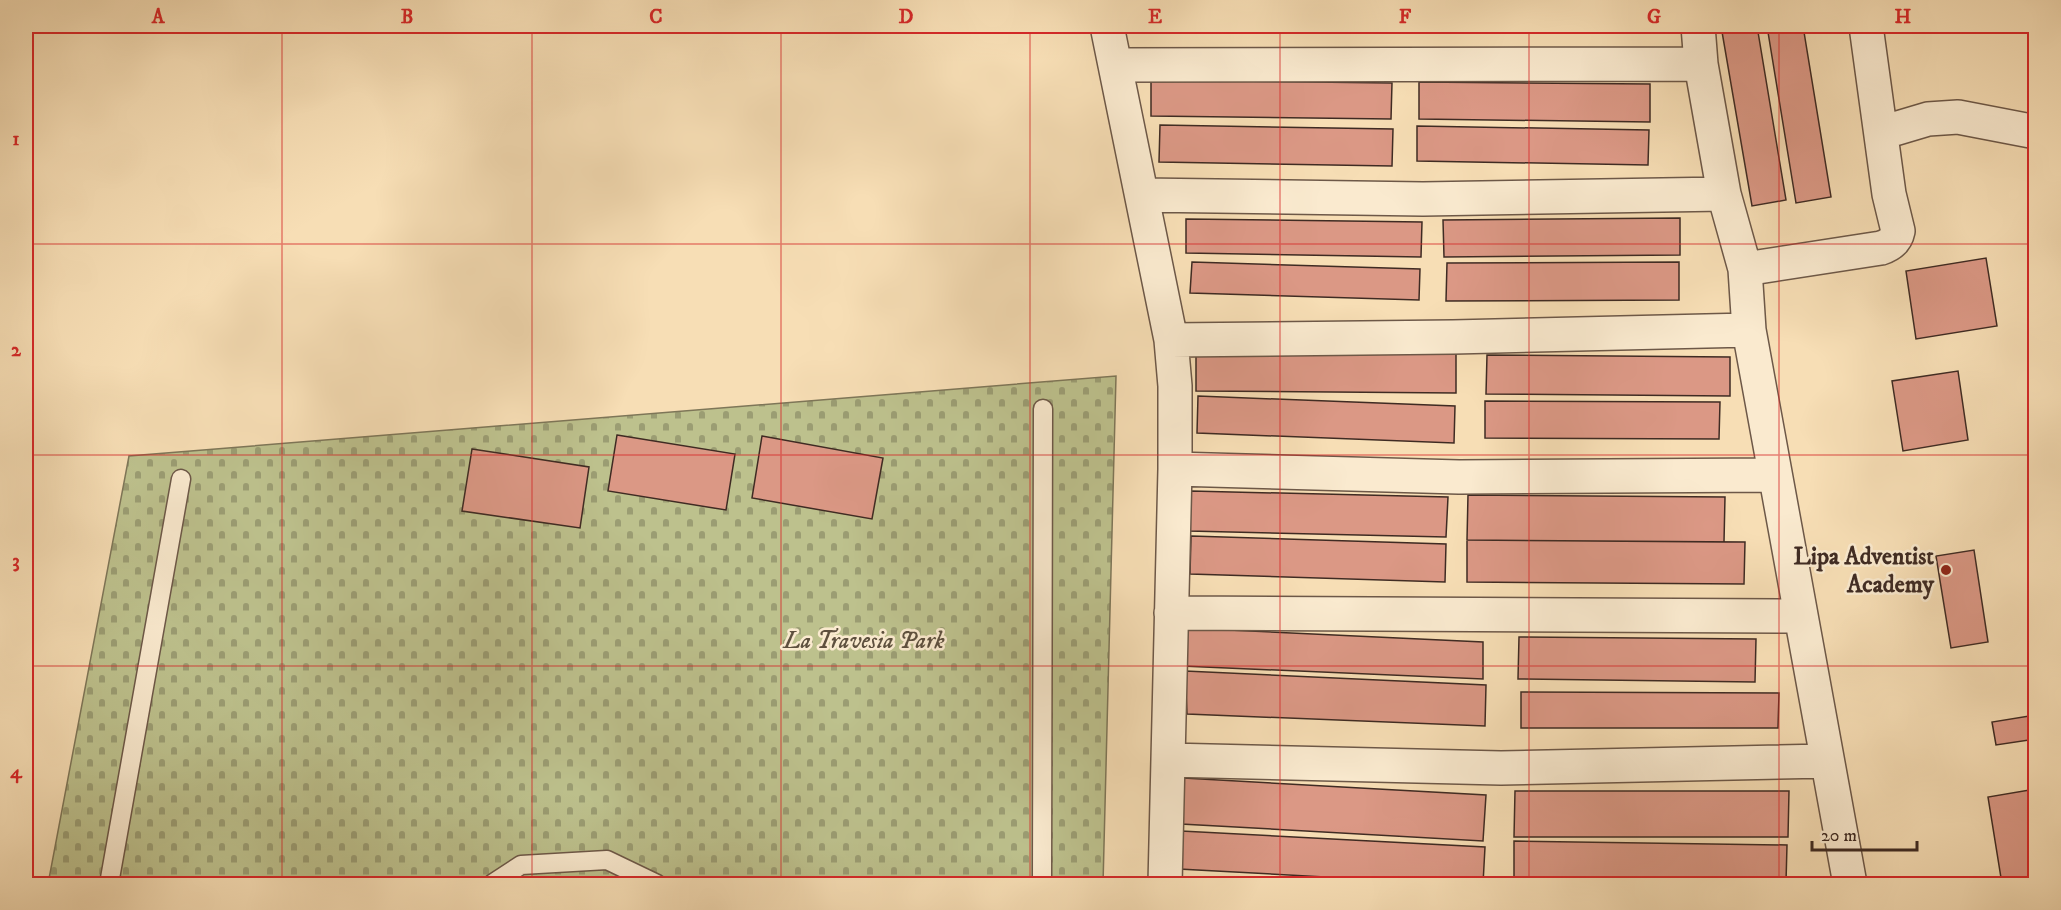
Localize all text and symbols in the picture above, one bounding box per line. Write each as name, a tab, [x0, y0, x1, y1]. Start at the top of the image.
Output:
text: A	[151, 5, 166, 30]
text: B	[401, 5, 413, 30]
text: C	[649, 5, 663, 30]
text: D	[899, 5, 914, 30]
text: E	[1148, 5, 1162, 30]
text: F	[1399, 5, 1412, 30]
text: G	[1647, 5, 1661, 30]
text: H	[1895, 5, 1912, 30]
text: 1	[12, 127, 20, 152]
text: 2	[11, 338, 22, 363]
place label: Lipa Adventist Academy	[1794, 542, 1935, 600]
text: 3	[12, 549, 20, 574]
marker: Lipa Adventist Academy	[1939, 563, 1953, 577]
park label: La Travesia Park	[781, 626, 945, 656]
text: 4	[10, 760, 23, 785]
scale bar	[1812, 814, 1917, 852]
text: 20 m	[1821, 825, 1857, 847]

